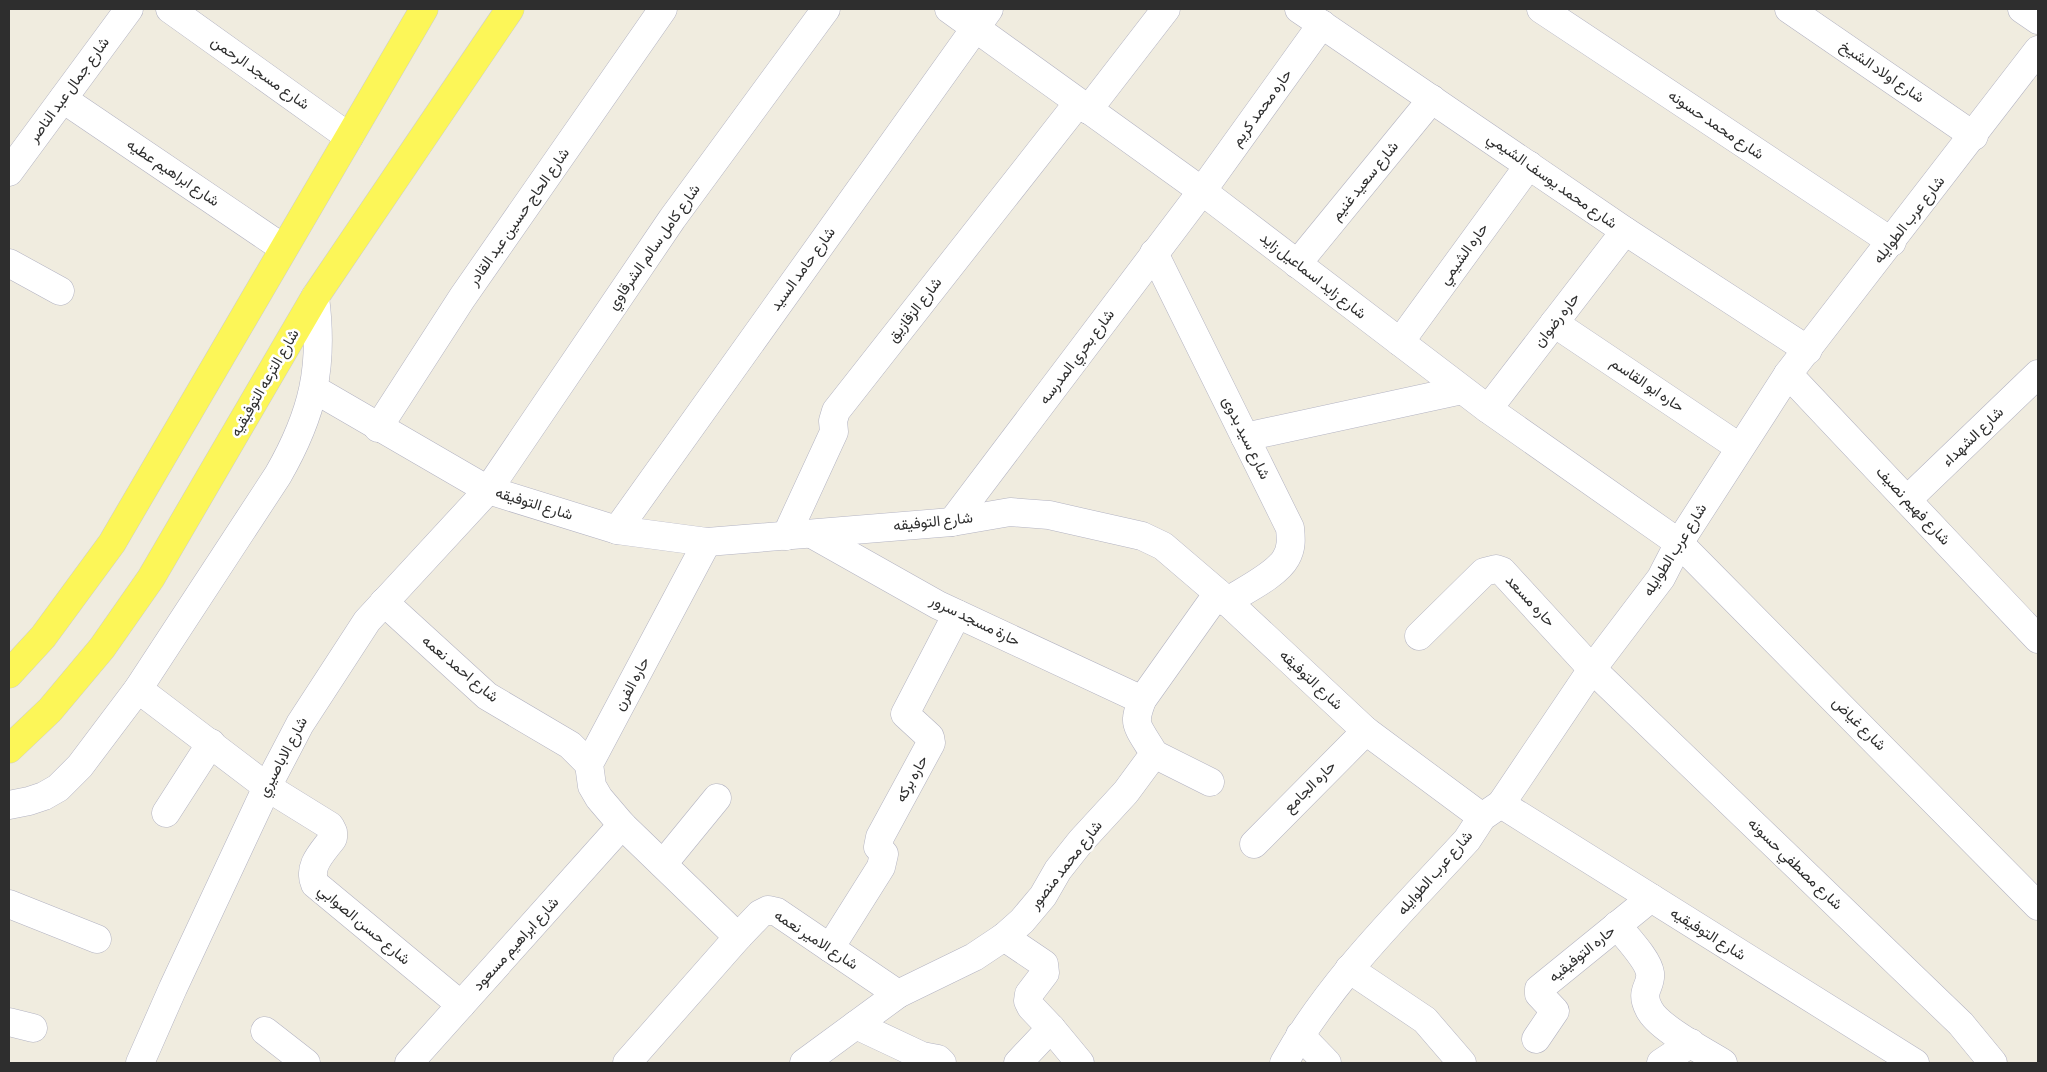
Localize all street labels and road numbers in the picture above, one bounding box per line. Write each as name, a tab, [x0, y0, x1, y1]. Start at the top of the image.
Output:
street label: شارع مسجد الرحمن	[207, 34, 312, 115]
street label: شارع جمال عبد الناصر	[25, 35, 115, 148]
street label: شارع اولاد الشيخ	[1835, 38, 1927, 108]
street label: حاره محمد كريم	[1229, 67, 1297, 151]
street label: شارع محمد حسونه	[1664, 88, 1766, 165]
street label: شارع محمد يوسف الشيمي	[1481, 130, 1620, 236]
street label: شارع ابراهيم عطيه	[122, 137, 222, 212]
street label: شارع سعيد غنيم	[1329, 139, 1404, 225]
street label: شارع الحاج حسين عبد القادر	[465, 145, 575, 291]
street label: شارع عرب الطوايله	[1870, 173, 1950, 268]
street label: شارع كامل سالم الشرقاوي	[605, 182, 707, 315]
street label: حاره الشيمي	[1437, 221, 1495, 290]
street label: شارع حامد السيد	[768, 224, 841, 315]
street label: شارع زايد اسماعيل زايد	[1255, 230, 1369, 324]
street label: شارع الزقازيق	[885, 275, 947, 347]
street label: حاره رضوان	[1531, 290, 1583, 351]
street label: شارع بحري المدرسه	[1037, 307, 1121, 410]
street label: شارع الترعه التوفيقيه	[228, 327, 305, 441]
street label: حاره ابو القاسم	[1606, 355, 1686, 417]
street label: شارع سيد بدوى	[1217, 394, 1273, 483]
street label: شارع الشهداء	[1940, 404, 2009, 472]
street label: شارع فهيم نصيف	[1871, 464, 1953, 550]
street label: شارع التوفيقه	[493, 485, 575, 526]
street label: شارع عرب الطوايله	[1641, 501, 1712, 601]
street label: شارع التوفيقه	[892, 510, 974, 537]
street label: حاره مسعد	[1502, 572, 1558, 630]
street label: حارة مسجد سرور	[926, 592, 1022, 650]
street label: شارع احمد نعمه	[417, 633, 501, 708]
street label: شارع التوفيقه	[1275, 647, 1346, 715]
street label: حاره الفرن	[612, 655, 653, 714]
street label: شارع غياض	[1827, 694, 1889, 756]
street label: شارع الاباصيري	[256, 715, 315, 802]
street label: حاره بركه	[893, 753, 932, 805]
street label: حاره الجامع	[1281, 758, 1341, 818]
street label: شارع مصطفي حسونه	[1741, 815, 1845, 916]
street label: شارع محمد منصور	[1026, 818, 1108, 915]
street label: شارع عرب الطوايله	[1395, 828, 1478, 920]
street label: شارع حسن الصوابي	[312, 882, 413, 972]
street label: شارع ابراهيم مسعود	[470, 894, 564, 996]
street label: شارع التوفيقيه	[1666, 905, 1748, 966]
street label: شارع الامير نعمه	[770, 908, 861, 975]
street label: حاره التوفيقيه	[1546, 923, 1619, 986]

